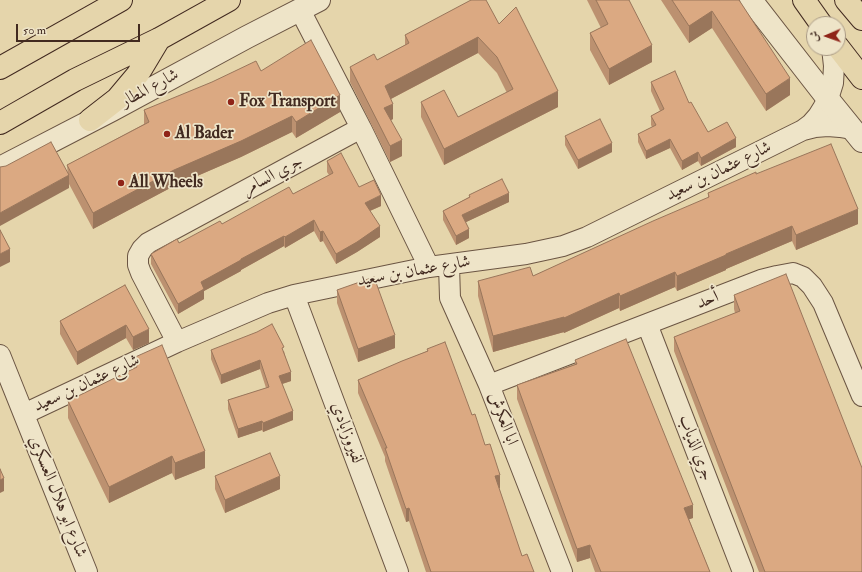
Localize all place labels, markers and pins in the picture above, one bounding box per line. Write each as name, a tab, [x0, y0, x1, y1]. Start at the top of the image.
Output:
place label: Fox Transport	[239, 92, 336, 112]
marker: Fox Transport	[226, 97, 236, 107]
place label: Al Bader	[175, 124, 234, 144]
marker: Al Bader	[162, 129, 172, 139]
place label: All Wheels	[129, 173, 203, 193]
marker: All Wheels	[116, 178, 126, 188]

